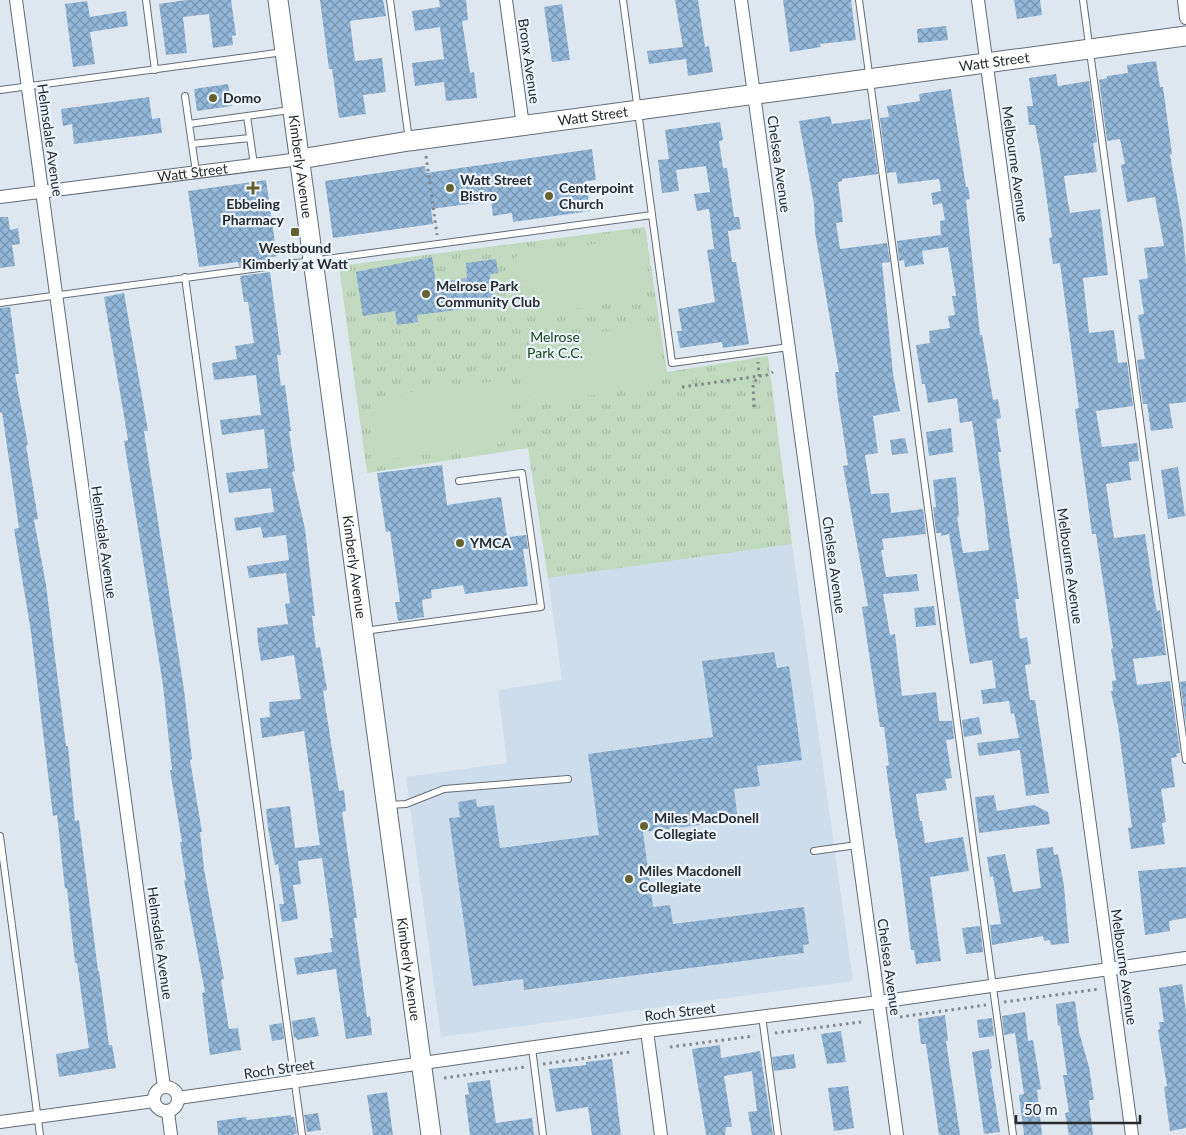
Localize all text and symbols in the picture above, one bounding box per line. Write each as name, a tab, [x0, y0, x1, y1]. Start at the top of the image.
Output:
street label: Bronx Avenue	[515, 17, 544, 105]
street label: Watt Street	[958, 48, 1030, 75]
street label: Helmsdale Avenue	[34, 82, 67, 197]
place label: Domo	[223, 89, 261, 106]
marker: Domo	[207, 92, 219, 104]
street label: Watt Street	[557, 103, 629, 129]
street label: Melbourne Avenue	[999, 105, 1032, 223]
street label: Kimberly Avenue	[286, 114, 316, 219]
street label: Chelsea Avenue	[764, 114, 795, 214]
street label: Watt Street	[156, 159, 229, 185]
place label: Watt Street Bistro	[460, 171, 533, 204]
place label: Centerpoint Church	[559, 179, 635, 212]
marker: Ebbeling Pharmacy	[247, 182, 259, 194]
marker: Watt Street Bistro	[444, 182, 456, 194]
marker: Centerpoint Church	[543, 190, 555, 202]
place label: Ebbeling Pharmacy	[222, 195, 285, 228]
marker: Westbound Kimberly at Watt	[289, 226, 301, 238]
place label: Westbound Kimberly at Watt	[242, 239, 348, 272]
place label: Melrose Park Community Club	[436, 277, 540, 310]
marker: Melrose Park Community Club	[420, 288, 432, 300]
park label: Melrose Park C.C.	[527, 328, 583, 361]
street label: Helmsdale Avenue	[88, 484, 121, 599]
street label: Melbourne Avenue	[1054, 507, 1087, 625]
street label: Kimberly Avenue	[340, 514, 370, 620]
street label: Chelsea Avenue	[819, 515, 850, 615]
place label: YMCA	[469, 534, 512, 551]
marker: YMCA	[454, 537, 466, 549]
place label: Miles MacDonell Collegiate	[654, 809, 759, 842]
marker: Miles MacDonell Collegiate	[638, 820, 650, 832]
place label: Miles Macdonell Collegiate	[639, 862, 741, 895]
marker: Miles Macdonell Collegiate	[623, 873, 635, 885]
street label: Helmsdale Avenue	[144, 885, 177, 1000]
street label: Melbourne Avenue	[1108, 908, 1141, 1026]
street label: Kimberly Avenue	[394, 916, 425, 1022]
street label: Chelsea Avenue	[874, 917, 905, 1017]
street label: Roch Street	[644, 999, 716, 1024]
street label: Roch Street	[242, 1055, 315, 1082]
scale bar	[1016, 1092, 1140, 1124]
text: 50 m	[1024, 1100, 1058, 1118]

